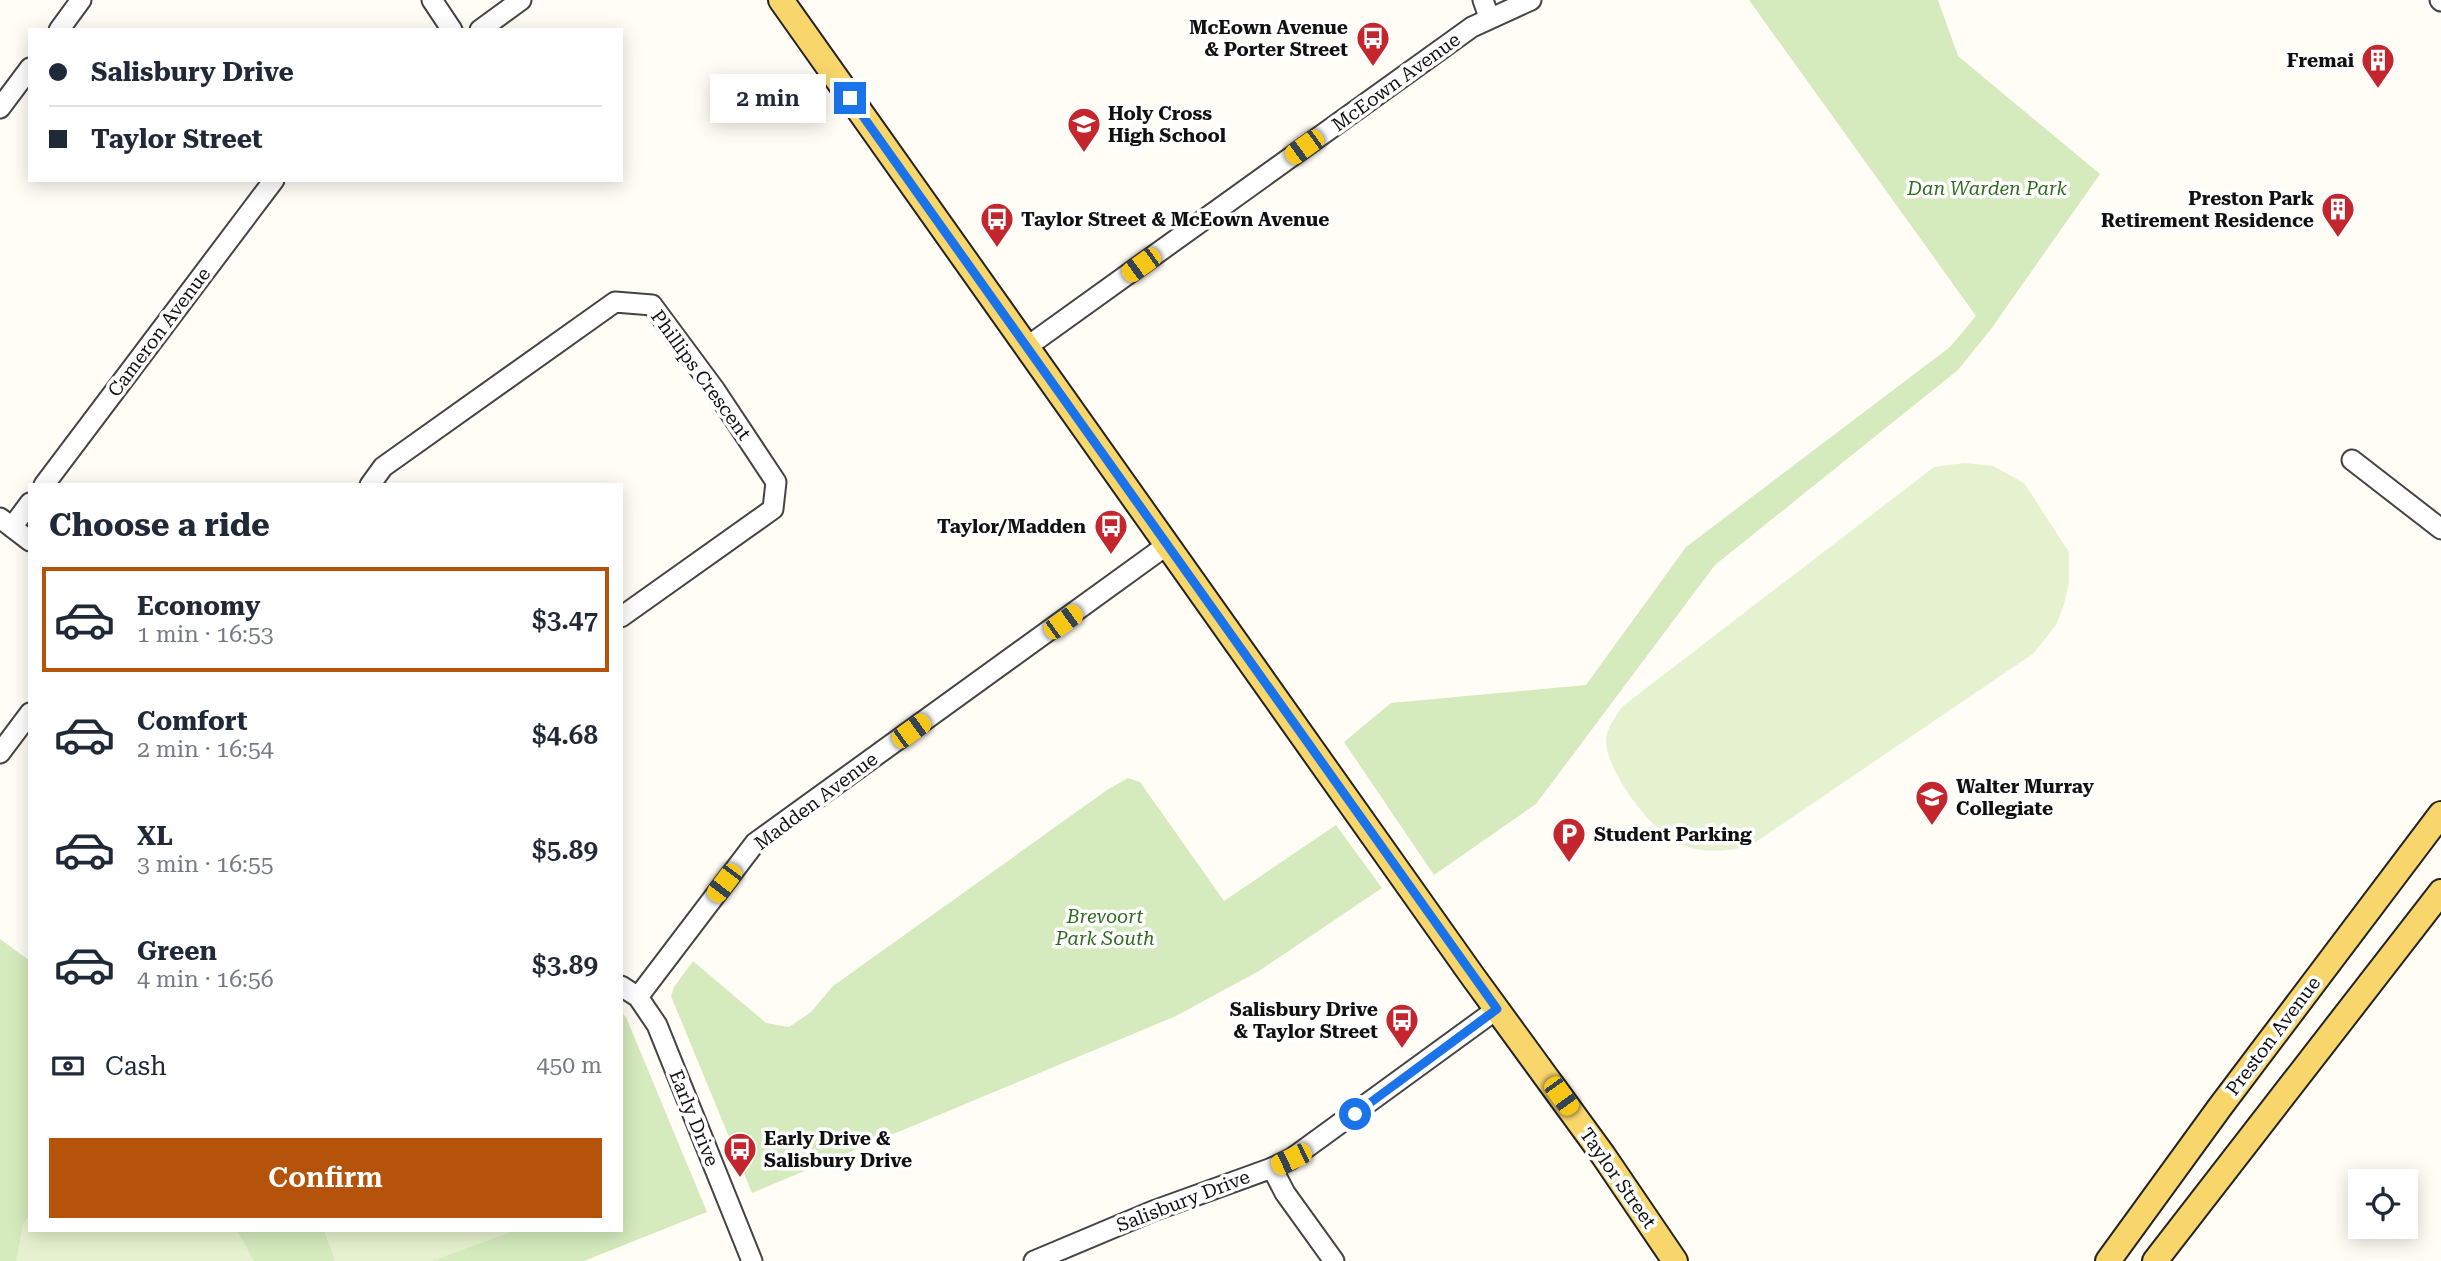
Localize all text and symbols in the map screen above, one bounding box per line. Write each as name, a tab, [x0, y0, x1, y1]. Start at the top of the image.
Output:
place label: McEown Avenue & Porter Street	[1189, 16, 1348, 61]
bus stop icon: McEown Avenue & Porter Street	[1354, 19, 1392, 68]
street label: McEown Avenue	[1327, 28, 1465, 136]
building icon: Fremai	[2359, 41, 2397, 90]
place label: Fremai	[2287, 49, 2354, 72]
text: Salisbury Drive	[91, 57, 294, 87]
callout: 2 min	[710, 74, 826, 122]
route end	[834, 82, 866, 114]
text: 2 min	[736, 85, 800, 112]
place label: Holy Cross High School	[1108, 102, 1226, 147]
school or university icon: Holy Cross High School	[1065, 105, 1103, 154]
text: Taylor Street	[91, 124, 263, 154]
car	[1281, 126, 1328, 168]
park label: Dan Warden Park	[1906, 177, 2068, 200]
place label: Preston Park Retirement Residence	[2101, 187, 2314, 232]
building icon: Preston Park Retirement Residence	[2319, 190, 2357, 239]
bus stop icon: Taylor Street & McEown Avenue	[978, 200, 1016, 249]
place label: Taylor Street & McEown Avenue	[1021, 208, 1329, 231]
car	[1118, 244, 1165, 286]
street label: Cameron Avenue	[103, 263, 215, 401]
street label: Phillips Crescent	[646, 305, 756, 445]
text: Choose a ride	[49, 506, 270, 544]
bus stop icon: Taylor/Madden	[1092, 507, 1130, 556]
place label: Taylor/Madden	[937, 515, 1086, 538]
icon: car	[53, 588, 116, 651]
text: Economy	[137, 591, 260, 621]
car	[1040, 601, 1087, 643]
text: $3.47	[532, 605, 598, 635]
text: 1 min · 16:53	[137, 621, 274, 648]
icon: car	[53, 703, 116, 766]
text: Comfort	[137, 706, 247, 736]
car	[888, 710, 935, 752]
text: $4.68	[532, 720, 598, 750]
text: 2 min · 16:54	[137, 736, 274, 763]
street label: Madden Avenue	[750, 747, 882, 855]
place label: Walter Murray Collegiate	[1956, 775, 2095, 820]
school or university icon: Walter Murray Collegiate	[1913, 778, 1951, 827]
parking icon: Student Parking	[1550, 815, 1588, 864]
icon: car	[53, 818, 116, 881]
text: XL	[137, 821, 173, 851]
place label: Student Parking	[1594, 823, 1752, 846]
text: $5.89	[532, 835, 598, 865]
text: 3 min · 16:55	[137, 851, 274, 878]
car	[703, 860, 746, 906]
park label: Brevoort Park South	[1055, 905, 1154, 950]
icon: car	[53, 933, 116, 996]
text: Green	[137, 936, 217, 966]
text: $3.89	[532, 950, 598, 980]
text: 4 min · 16:56	[137, 966, 274, 993]
street label: Preston Avenue	[2221, 972, 2325, 1100]
place label: Salisbury Drive & Taylor Street	[1230, 998, 1378, 1043]
bus stop icon: Salisbury Drive & Taylor Street	[1383, 1001, 1421, 1050]
icon: cash	[49, 1047, 87, 1085]
text: Cash	[105, 1051, 167, 1081]
text: 450 m	[537, 1052, 602, 1079]
street label: Early Drive	[664, 1066, 724, 1170]
car	[1541, 1073, 1582, 1119]
route start	[1339, 1098, 1371, 1130]
street label: Taylor Street	[1575, 1123, 1661, 1233]
place label: Early Drive & Salisbury Drive	[764, 1127, 912, 1172]
bus stop icon: Early Drive & Salisbury Drive	[721, 1130, 759, 1179]
button: Confirm	[49, 1138, 602, 1218]
car	[1268, 1140, 1315, 1178]
street label: Salisbury Drive	[1113, 1165, 1253, 1237]
map controls	[2348, 1169, 2418, 1239]
button: locate	[2348, 1169, 2418, 1239]

